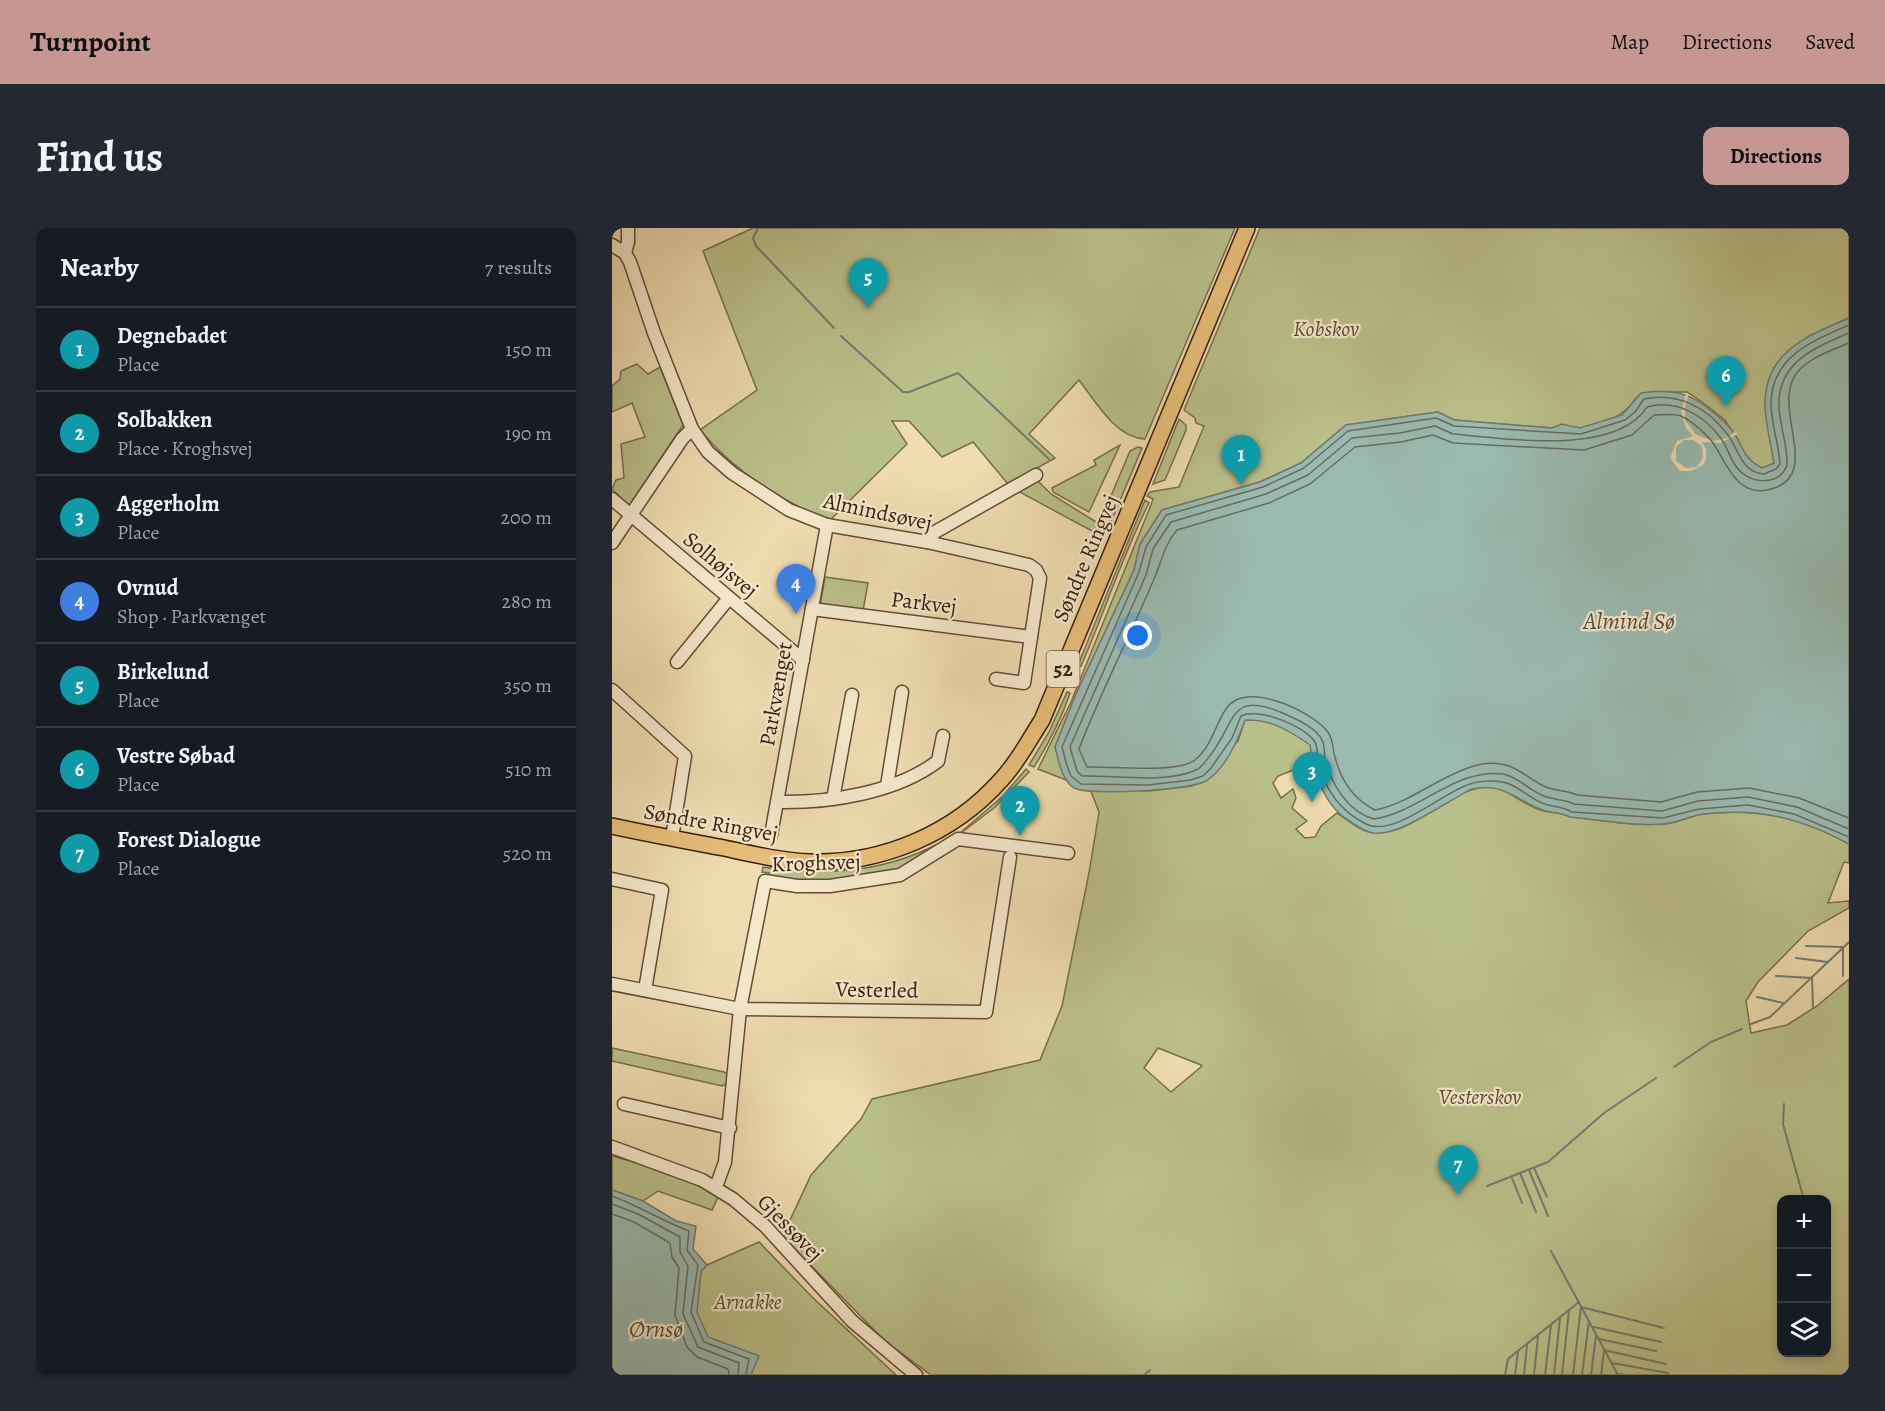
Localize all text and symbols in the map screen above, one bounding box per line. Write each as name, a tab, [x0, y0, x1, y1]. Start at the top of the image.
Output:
text: Turnpoint	[30, 23, 151, 61]
text: Map	[1611, 28, 1649, 56]
text: Directions	[1682, 28, 1772, 56]
text: Saved	[1805, 28, 1855, 56]
button: Directions	[1703, 127, 1849, 185]
text: Find us	[36, 128, 163, 185]
text: Nearby	[60, 250, 139, 285]
text: 7 results	[485, 254, 552, 281]
pin: 5	[848, 259, 888, 308]
park label: Kobskov	[1293, 314, 1359, 344]
text: Degnebadet	[117, 321, 227, 351]
text: 1	[76, 336, 83, 363]
text: 150 m	[505, 336, 552, 363]
text: Place	[117, 351, 159, 378]
pin: 6	[1706, 356, 1746, 406]
text: Solbakken	[117, 405, 212, 435]
text: 2	[75, 420, 84, 447]
text: 190 m	[505, 420, 552, 447]
text: Place · Kroghsvej	[117, 435, 253, 462]
pin: 1	[1222, 436, 1260, 485]
street label: Almindsøvej	[820, 486, 935, 538]
text: Aggerholm	[117, 489, 220, 519]
street label: Søndre Ringvej	[1046, 490, 1126, 627]
text: 3	[75, 504, 84, 531]
text: 200 m	[501, 504, 552, 531]
text: Place	[117, 519, 159, 546]
street label: Solhøjsvej	[676, 525, 764, 605]
pin: 4	[776, 564, 816, 614]
text: Ovnud	[117, 573, 179, 603]
street label: Parkvej	[889, 584, 959, 622]
text: 4	[75, 588, 84, 615]
text: 280 m	[502, 588, 552, 615]
text: Shop · Parkvænget	[117, 603, 266, 630]
water label: Almind Sø	[1581, 605, 1675, 637]
your location	[1123, 621, 1152, 650]
street label: Parkvænget	[752, 640, 800, 749]
road number: 52	[1046, 651, 1080, 687]
text: Birkelund	[117, 657, 209, 687]
text: 5	[75, 672, 84, 699]
text: 350 m	[504, 672, 552, 699]
text: Place	[117, 687, 159, 714]
text: Vestre Søbad	[117, 741, 235, 771]
pin: 3	[1292, 752, 1332, 802]
text: 6	[75, 756, 84, 783]
text: 510 m	[505, 756, 552, 783]
text: Place	[117, 771, 159, 798]
pin: 2	[1000, 786, 1040, 836]
street label: Søndre Ringvej	[641, 796, 780, 850]
text: Forest Dialogue	[117, 825, 261, 855]
text: 7	[75, 840, 84, 867]
text: 520 m	[503, 840, 552, 867]
street label: Kroghsvej	[771, 846, 861, 880]
text: Place	[117, 855, 159, 882]
street label: Vesterled	[834, 974, 919, 1006]
park label: Vesterskov	[1439, 1082, 1521, 1112]
pin: 7	[1438, 1146, 1478, 1195]
street label: Gjessøvej	[751, 1187, 830, 1268]
map controls	[1777, 1195, 1831, 1357]
button: +	[1777, 1195, 1831, 1249]
button: −	[1777, 1249, 1831, 1303]
park label: Arnakke	[713, 1287, 782, 1317]
button: layers	[1777, 1303, 1831, 1357]
water label: Ørnsø	[629, 1313, 683, 1345]

